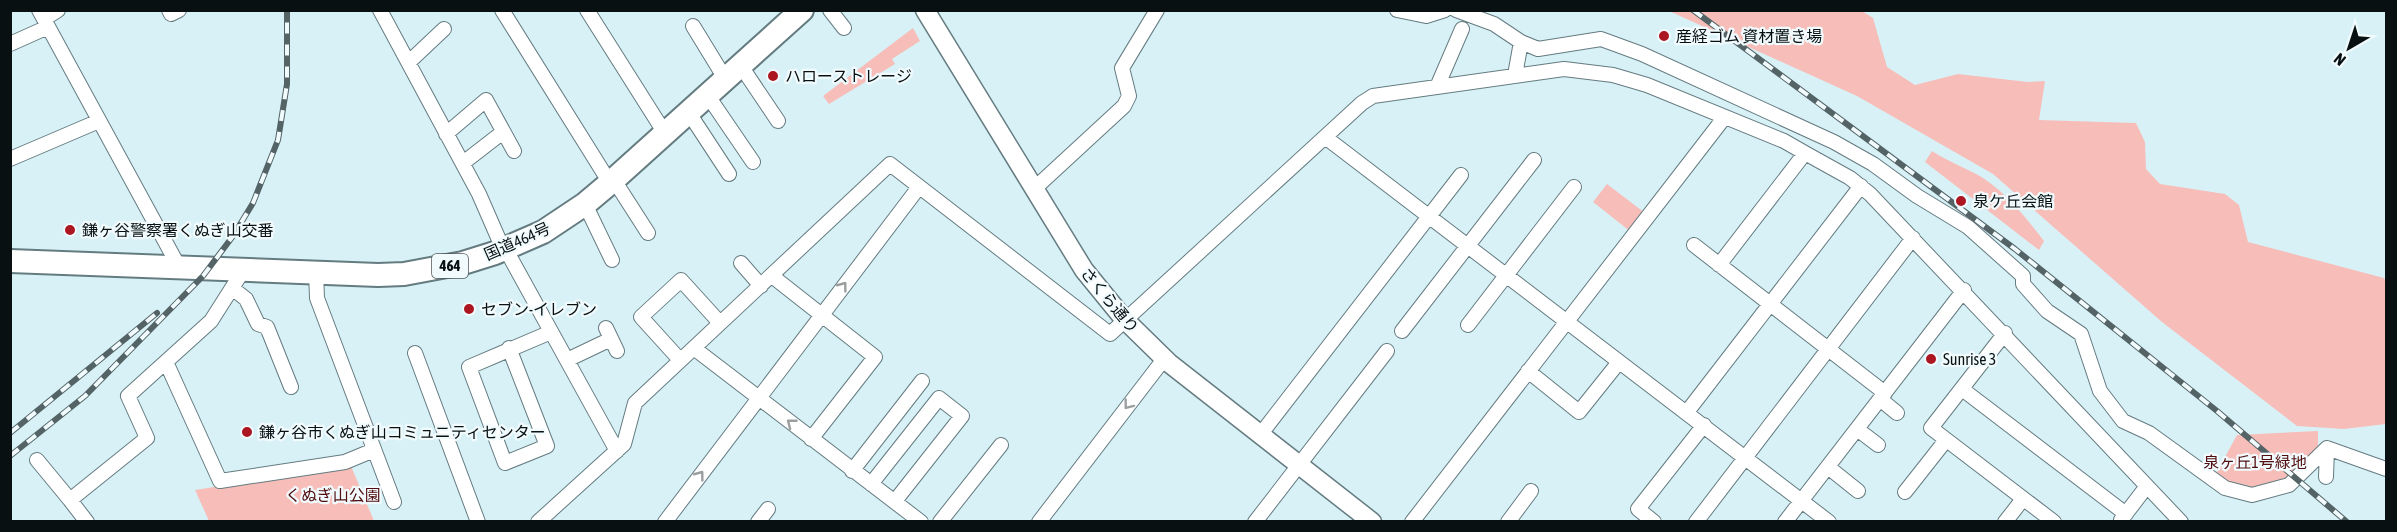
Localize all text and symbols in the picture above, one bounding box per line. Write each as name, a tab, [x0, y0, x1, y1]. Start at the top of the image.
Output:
north arrow	[2319, 18, 2379, 78]
place label: 産経ゴム 資材置き場	[1676, 27, 1822, 45]
marker: 産経ゴム 資材置き場	[1657, 29, 1671, 43]
text: N	[2330, 50, 2349, 70]
place label: ハローストレージ	[785, 67, 912, 85]
marker: ハローストレージ	[766, 69, 780, 83]
place label: 泉ケ丘会館	[1973, 192, 2053, 210]
marker: 泉ケ丘会館	[1954, 194, 1968, 208]
street label: 国道464号	[481, 218, 553, 264]
place label: 鎌ヶ谷警察署くぬぎ山交番	[82, 221, 274, 239]
marker: 鎌ヶ谷警察署くぬぎ山交番	[63, 223, 77, 237]
road number: 464	[432, 254, 468, 278]
street label: さくら通り	[1077, 264, 1143, 336]
one-way arrow	[836, 282, 847, 293]
place label: セブン-イレブン	[481, 300, 597, 318]
marker: セブン-イレブン	[462, 302, 476, 316]
place label: Sunrise 3	[1943, 350, 1996, 368]
marker: Sunrise 3	[1924, 352, 1938, 366]
one-way arrow	[1125, 398, 1136, 409]
one-way arrow	[787, 419, 798, 430]
place label: 鎌ヶ谷市くぬぎ山コミュニティセンター	[259, 423, 546, 441]
marker: 鎌ヶ谷市くぬぎ山コミュニティセンター	[240, 425, 254, 439]
park label: 泉ヶ丘1号緑地	[2203, 453, 2307, 471]
one-way arrow	[693, 470, 704, 481]
park label: くぬぎ山公園	[285, 486, 381, 504]

